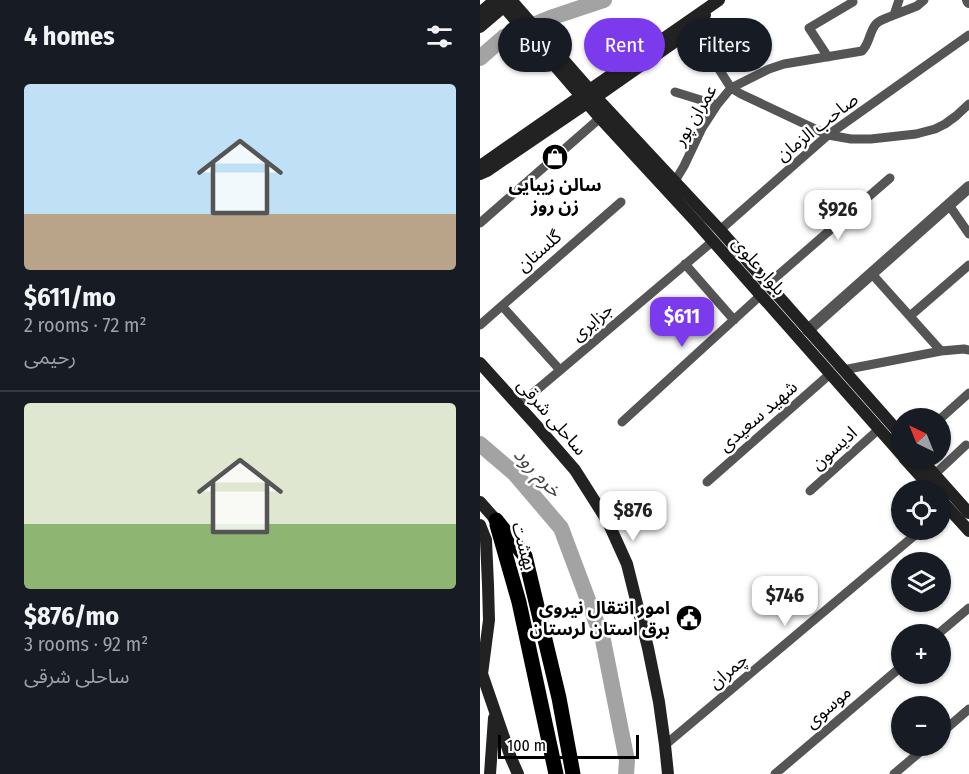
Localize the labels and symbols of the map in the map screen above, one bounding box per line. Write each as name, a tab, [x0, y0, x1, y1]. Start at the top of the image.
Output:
street label: عمران پور	[668, 80, 722, 151]
street label: صاحب الزمان	[771, 88, 863, 166]
shop icon: سالن زیبایی زن روز	[540, 142, 570, 172]
place label: سالن زیبایی زن روز	[508, 174, 602, 217]
pin: $926	[802, 190, 874, 241]
street label: گلستان	[512, 225, 566, 276]
street label: بلوار علوی	[728, 232, 790, 300]
pin: $611	[646, 297, 718, 348]
street label: جزایری	[567, 298, 617, 346]
street label: ساحلی شرقی	[513, 374, 591, 460]
street label: شهید سعیدی	[714, 376, 802, 456]
north arrow	[891, 408, 951, 468]
street label: ادیسون	[806, 422, 862, 474]
water label: خرم رود	[507, 442, 567, 504]
pin: $876	[597, 491, 669, 542]
street label: بهشت	[507, 520, 541, 572]
pin: $746	[749, 576, 821, 627]
place label: امور انتقال نیروی برق استان لرستان	[529, 597, 670, 640]
public building icon: امور انتقال نیروی برق استان لرستان	[674, 603, 704, 633]
street label: چمران	[704, 648, 752, 694]
street label: موسوی	[800, 681, 856, 733]
scale bar	[498, 732, 639, 760]

